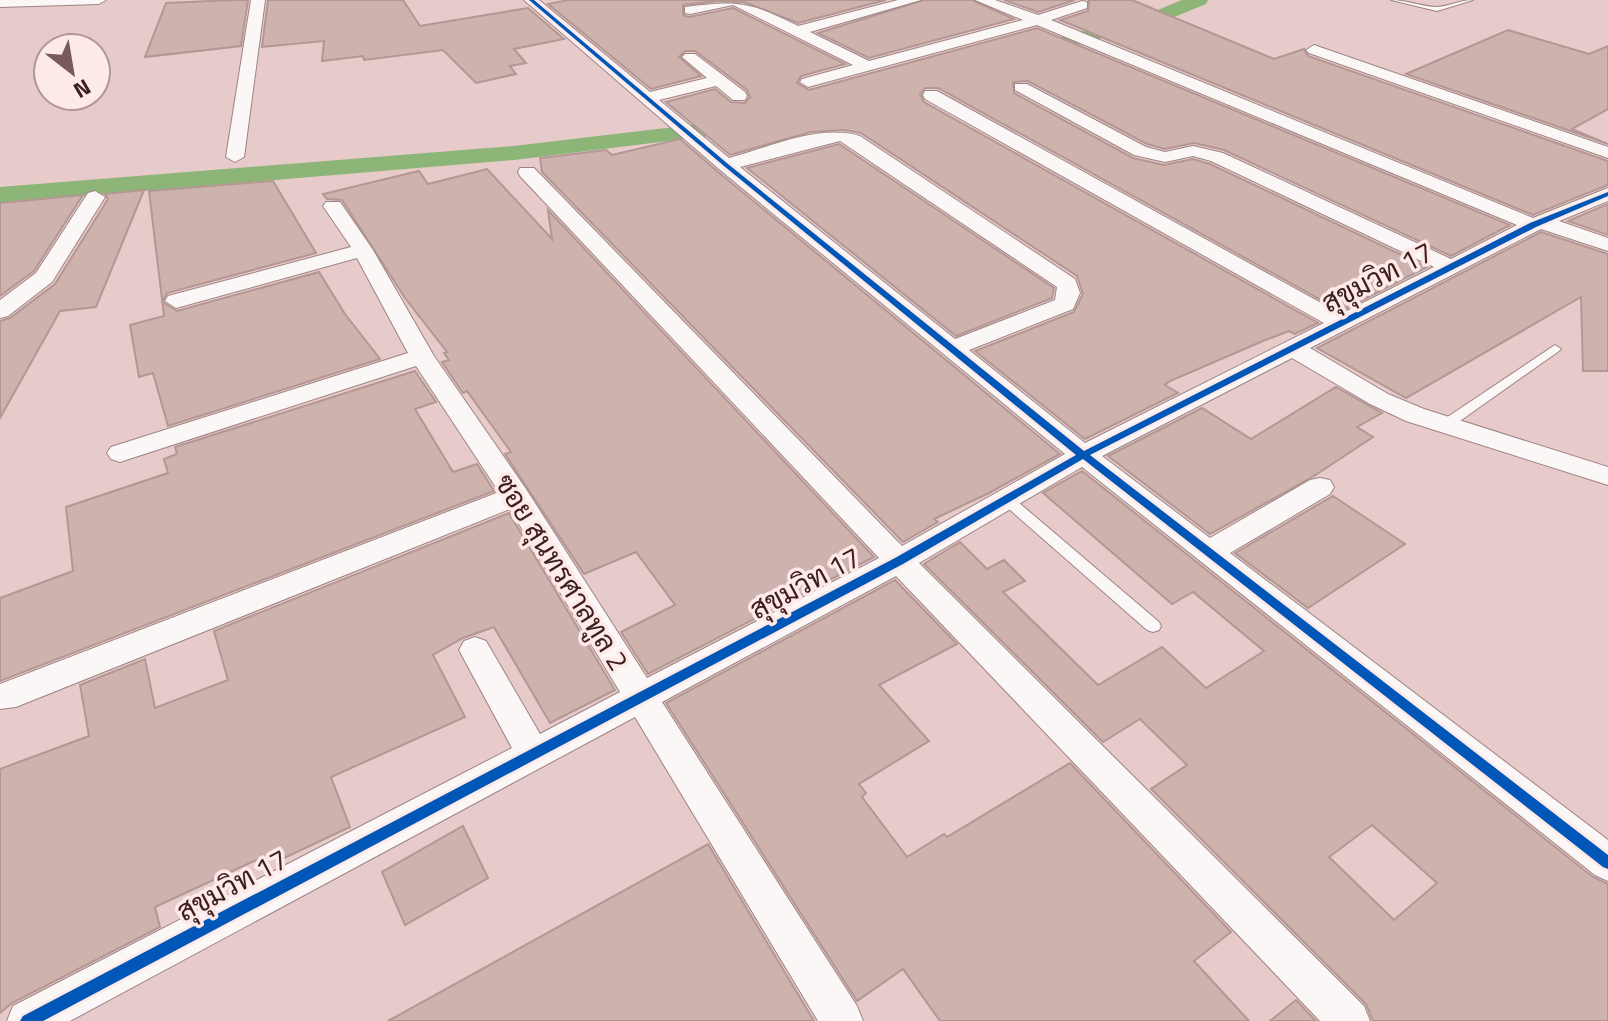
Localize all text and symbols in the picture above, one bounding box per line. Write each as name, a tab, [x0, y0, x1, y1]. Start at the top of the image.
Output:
north arrow	[32, 32, 112, 112]
text: N	[67, 71, 98, 108]
street label: สุขุมวิท 17	[1313, 230, 1440, 323]
street label: ซอย สุนทรศาลทูล 2	[485, 465, 640, 679]
street label: สุขุมวิท 17	[742, 535, 868, 630]
street label: สุขุมวิท 17	[169, 837, 295, 932]

